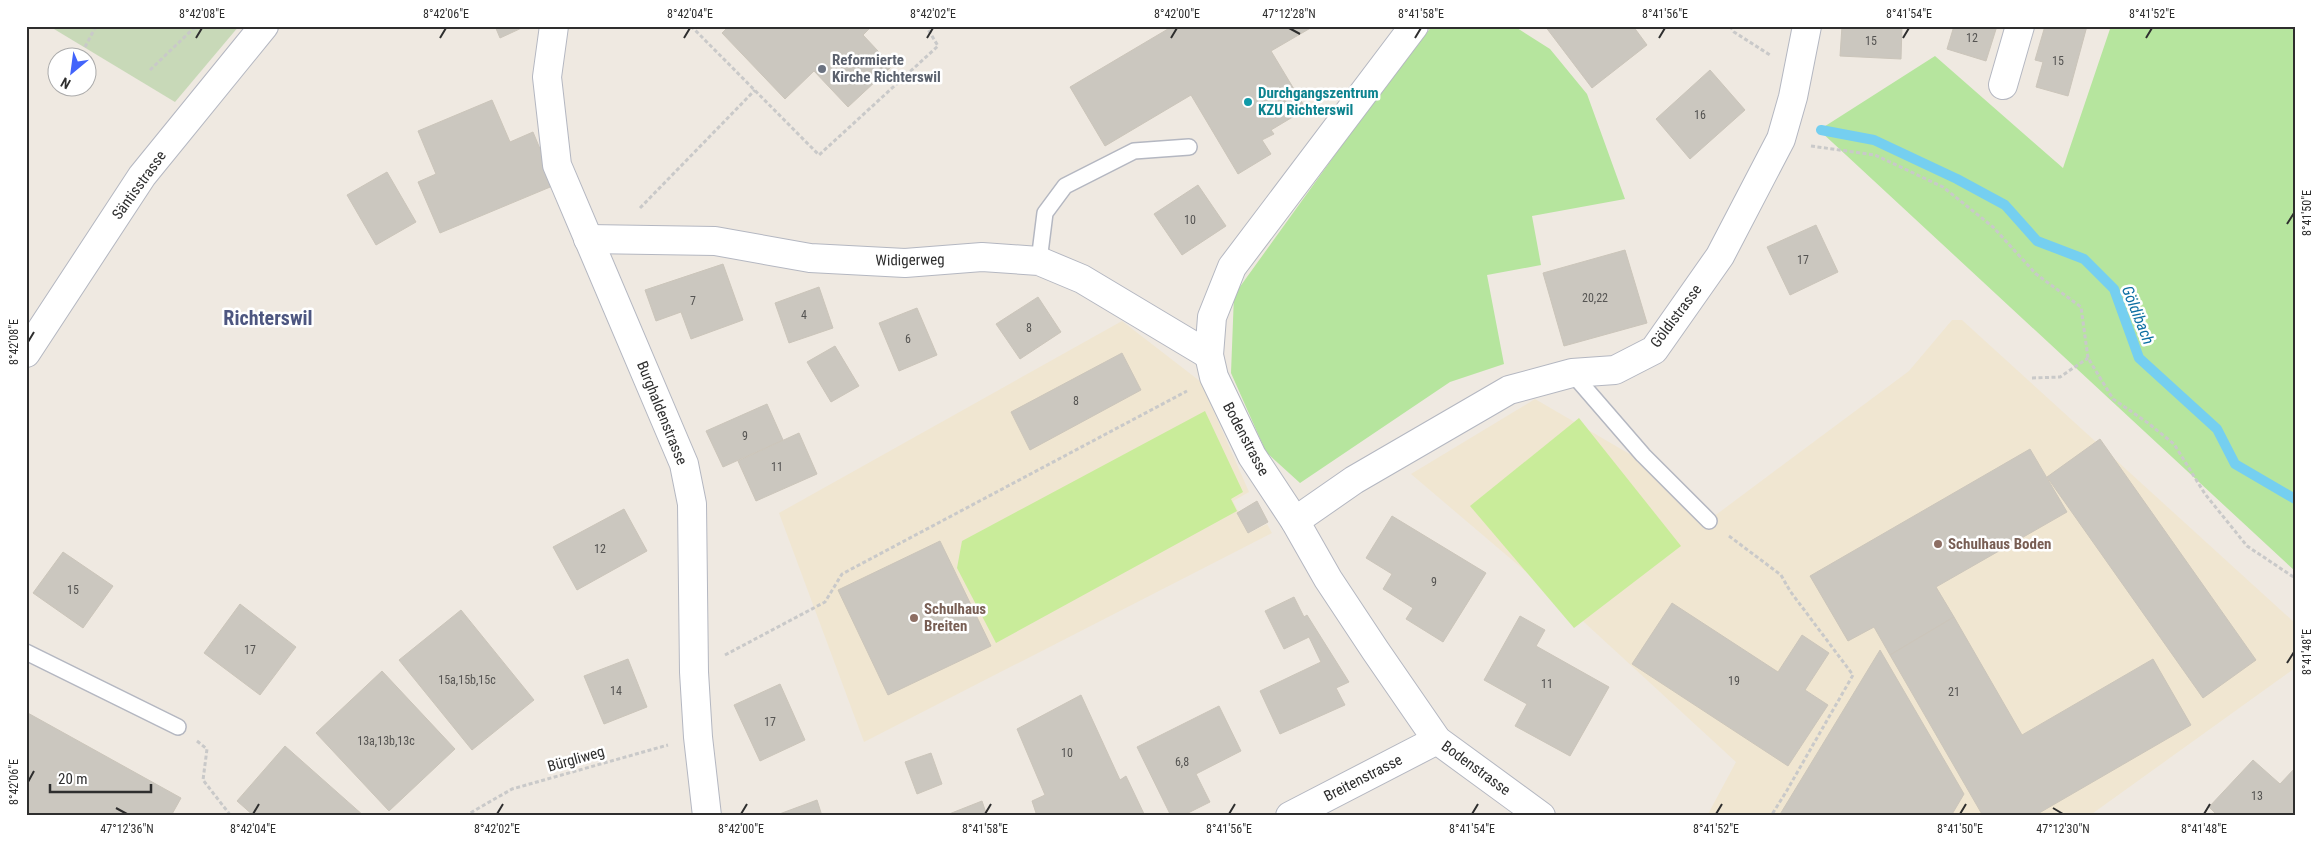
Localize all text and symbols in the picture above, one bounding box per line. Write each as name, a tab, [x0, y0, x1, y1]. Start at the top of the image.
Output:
text: 8°42'08"E	[179, 7, 225, 21]
text: 8°42'06"E	[423, 7, 469, 21]
text: 8°42'04"E	[667, 7, 713, 21]
text: 8°42'02"E	[910, 7, 956, 21]
text: 8°42'00"E	[1154, 7, 1200, 21]
text: 47°12'28"N	[1262, 7, 1316, 21]
text: 8°41'58"E	[1398, 7, 1444, 21]
text: 8°41'56"E	[1642, 7, 1688, 21]
text: 8°41'54"E	[1886, 7, 1932, 21]
text: 8°41'52"E	[2129, 7, 2175, 21]
house number: 12	[1966, 31, 1978, 45]
house number: 15	[1865, 34, 1877, 48]
north arrow	[48, 48, 98, 98]
place label: Reformierte Kirche Richterswil	[832, 51, 941, 86]
house number: 15	[2052, 54, 2064, 68]
marker: Reformierte Kirche Richterswil	[816, 63, 828, 75]
text: N	[58, 74, 73, 92]
place label: Durchgangszentrum KZU Richterswil	[1258, 84, 1379, 119]
marker: Durchgangszentrum KZU Richterswil	[1242, 96, 1254, 108]
house number: 16	[1694, 108, 1706, 122]
street label: Säntisstrasse	[108, 147, 170, 223]
text: 8°41'50"E	[2300, 190, 2314, 236]
house number: 10	[1184, 213, 1196, 227]
street label: Widigerweg	[875, 250, 945, 270]
house number: 17	[1797, 253, 1809, 267]
street label: Göldistrasse	[1646, 281, 1706, 351]
water label: Göldibach	[2118, 283, 2158, 347]
house number: 20,22	[1582, 291, 1608, 305]
house number: 7	[690, 294, 696, 308]
district label: Richterswil	[223, 306, 313, 330]
house number: 4	[801, 308, 807, 322]
text: 8°42'08"E	[7, 319, 21, 365]
house number: 8	[1026, 321, 1032, 335]
house number: 6	[905, 332, 911, 346]
street label: Burghaldenstrasse	[633, 358, 691, 468]
house number: 8	[1073, 394, 1079, 408]
street label: Bodenstrasse	[1219, 399, 1273, 479]
house number: 9	[742, 429, 748, 443]
house number: 11	[771, 460, 783, 474]
place label: Schulhaus Boden	[1948, 535, 2052, 553]
marker: Schulhaus Boden	[1932, 538, 1944, 550]
house number: 12	[594, 542, 606, 556]
house number: 9	[1431, 575, 1437, 589]
house number: 15	[67, 583, 79, 597]
place label: Schulhaus Breiten	[924, 600, 986, 635]
marker: Schulhaus Breiten	[908, 612, 920, 624]
text: 8°41'48"E	[2300, 629, 2314, 675]
house number: 17	[244, 643, 256, 657]
house number: 15a,15b,15c	[438, 673, 496, 687]
house number: 19	[1728, 674, 1740, 688]
house number: 11	[1541, 677, 1553, 691]
house number: 14	[610, 684, 622, 698]
house number: 21	[1948, 685, 1960, 699]
house number: 17	[764, 715, 776, 729]
house number: 13a,13b,13c	[357, 734, 415, 748]
street label: Bodenstrasse	[1438, 737, 1514, 799]
street label: Bürgliweg	[545, 742, 607, 776]
house number: 10	[1061, 746, 1073, 760]
street label: Breitenstrasse	[1321, 751, 1405, 805]
house number: 6,8	[1175, 755, 1189, 769]
text: 8°42'06"E	[7, 759, 21, 805]
scale bar	[50, 762, 151, 794]
text: 20 m	[58, 770, 88, 788]
house number: 13	[2251, 789, 2263, 803]
text: 47°12'36"N	[100, 822, 154, 836]
text: 8°42'04"E	[230, 822, 276, 836]
text: 8°42'02"E	[474, 822, 520, 836]
text: 8°42'00"E	[718, 822, 764, 836]
text: 8°41'58"E	[962, 822, 1008, 836]
text: 8°41'56"E	[1206, 822, 1252, 836]
text: 8°41'54"E	[1449, 822, 1495, 836]
text: 8°41'52"E	[1693, 822, 1739, 836]
text: 8°41'50"E	[1937, 822, 1983, 836]
text: 47°12'30"N	[2036, 822, 2090, 836]
text: 8°41'48"E	[2181, 822, 2227, 836]

